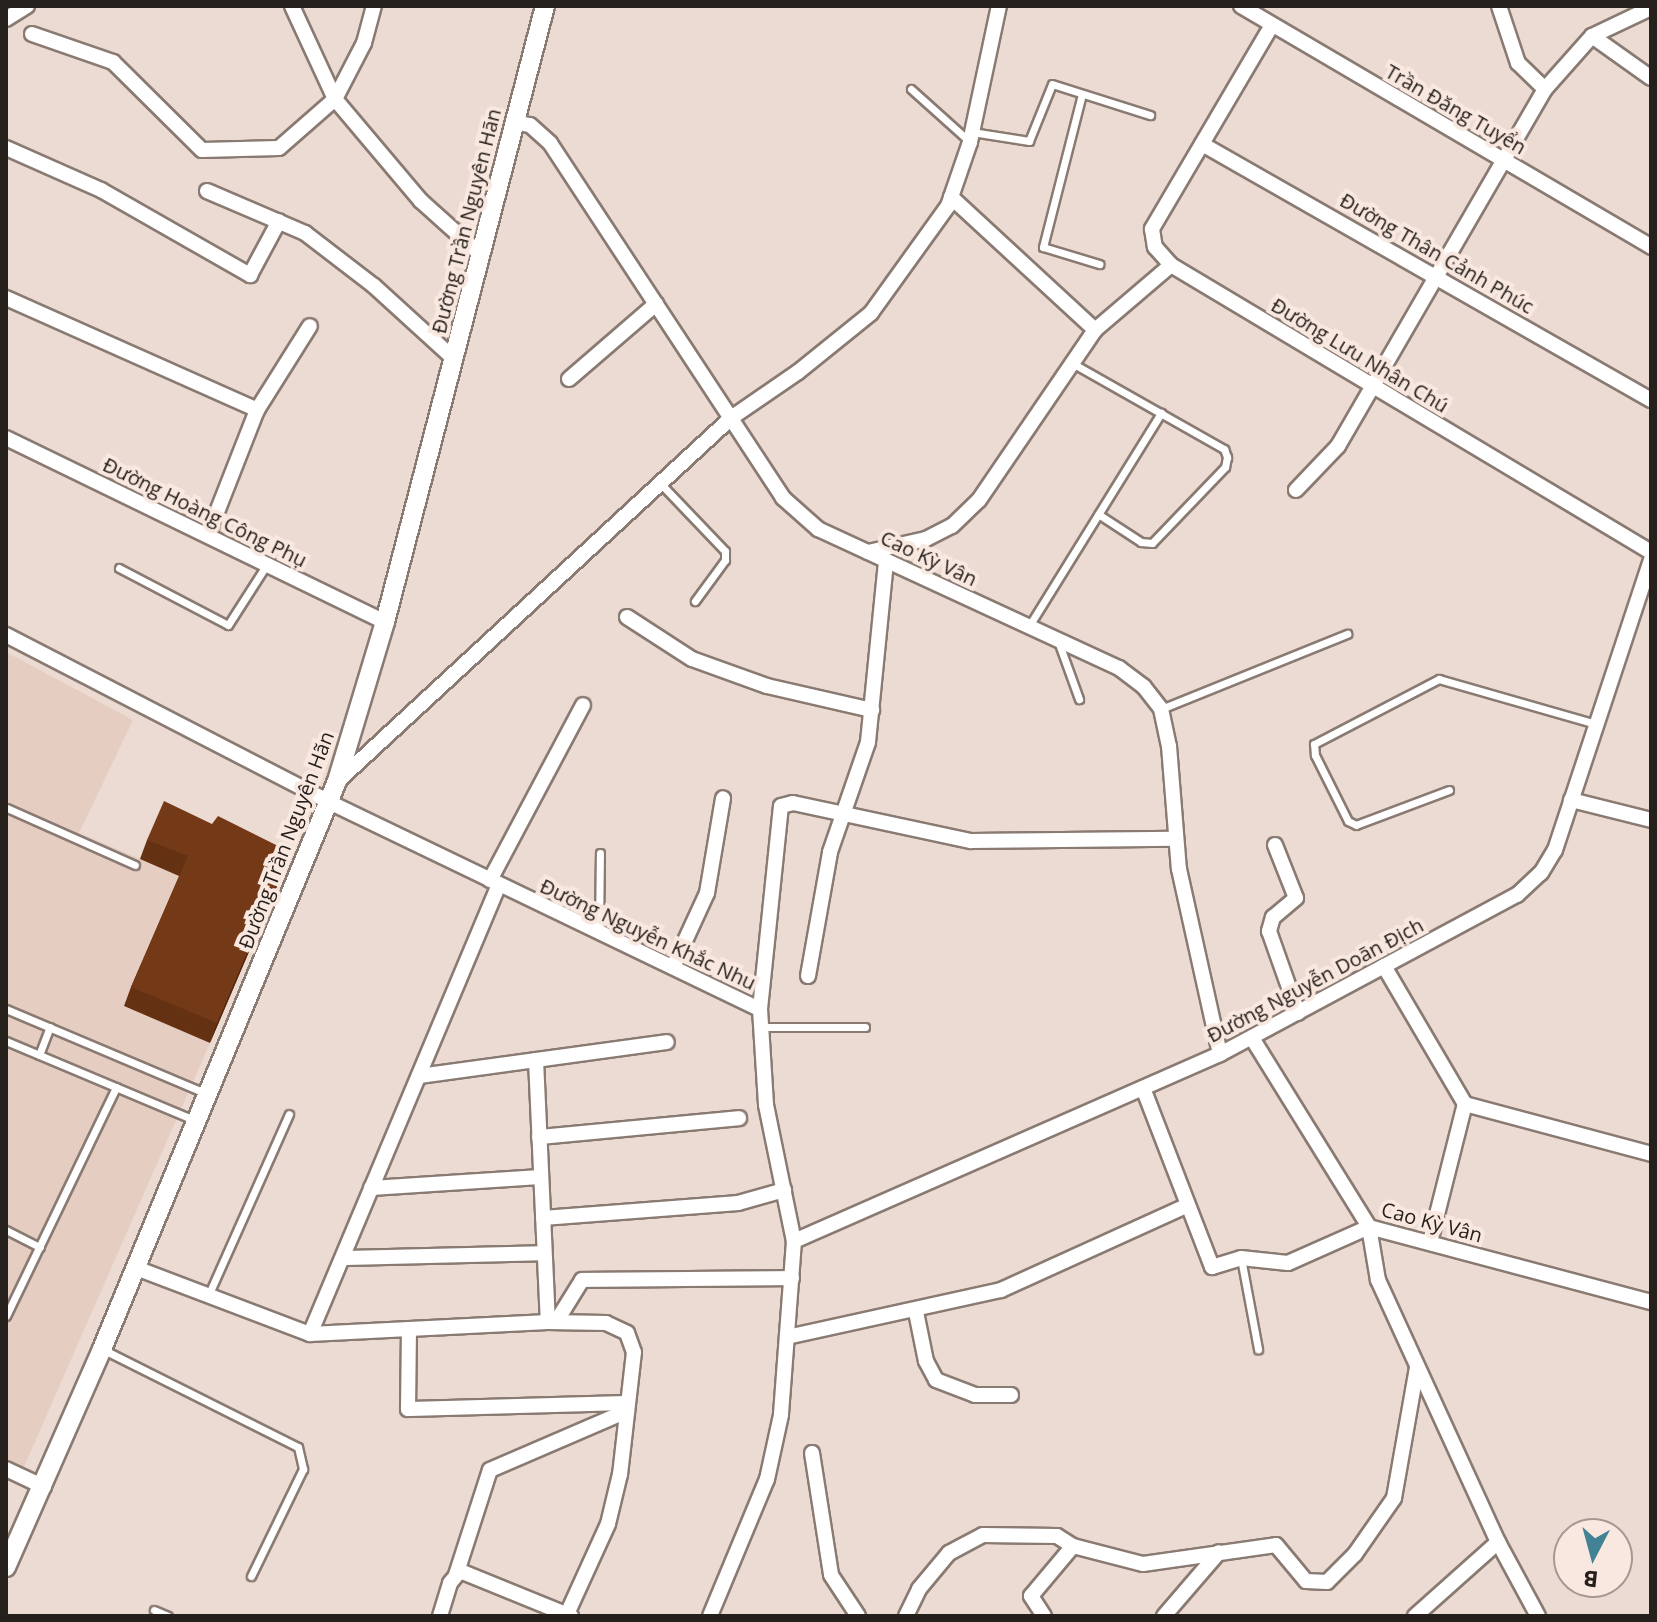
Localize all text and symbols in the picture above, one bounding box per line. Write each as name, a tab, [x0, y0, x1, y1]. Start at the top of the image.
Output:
street label: Trần Đăng Tuyển	[1381, 59, 1531, 159]
street label: Đường Trần Nguyên Hãn	[426, 106, 506, 336]
street label: Đường Thân Cảnh Phúc	[1336, 188, 1538, 318]
street label: Đường Lưu Nhân Chú	[1267, 293, 1453, 417]
street label: Đường Hoàng Công Phụ	[99, 452, 311, 572]
street label: Cao Kỳ Vân	[877, 525, 981, 591]
street label: Đường Trần Nguyên Hãn	[233, 728, 339, 952]
street label: Đường Nguyễn Khắc Nhu	[536, 873, 760, 995]
street label: Đường Nguyễn Doãn Địch	[1203, 913, 1427, 1047]
street label: Cao Kỳ Vân	[1379, 1197, 1485, 1247]
north arrow	[1553, 1518, 1633, 1598]
text: B	[1582, 1564, 1600, 1596]

